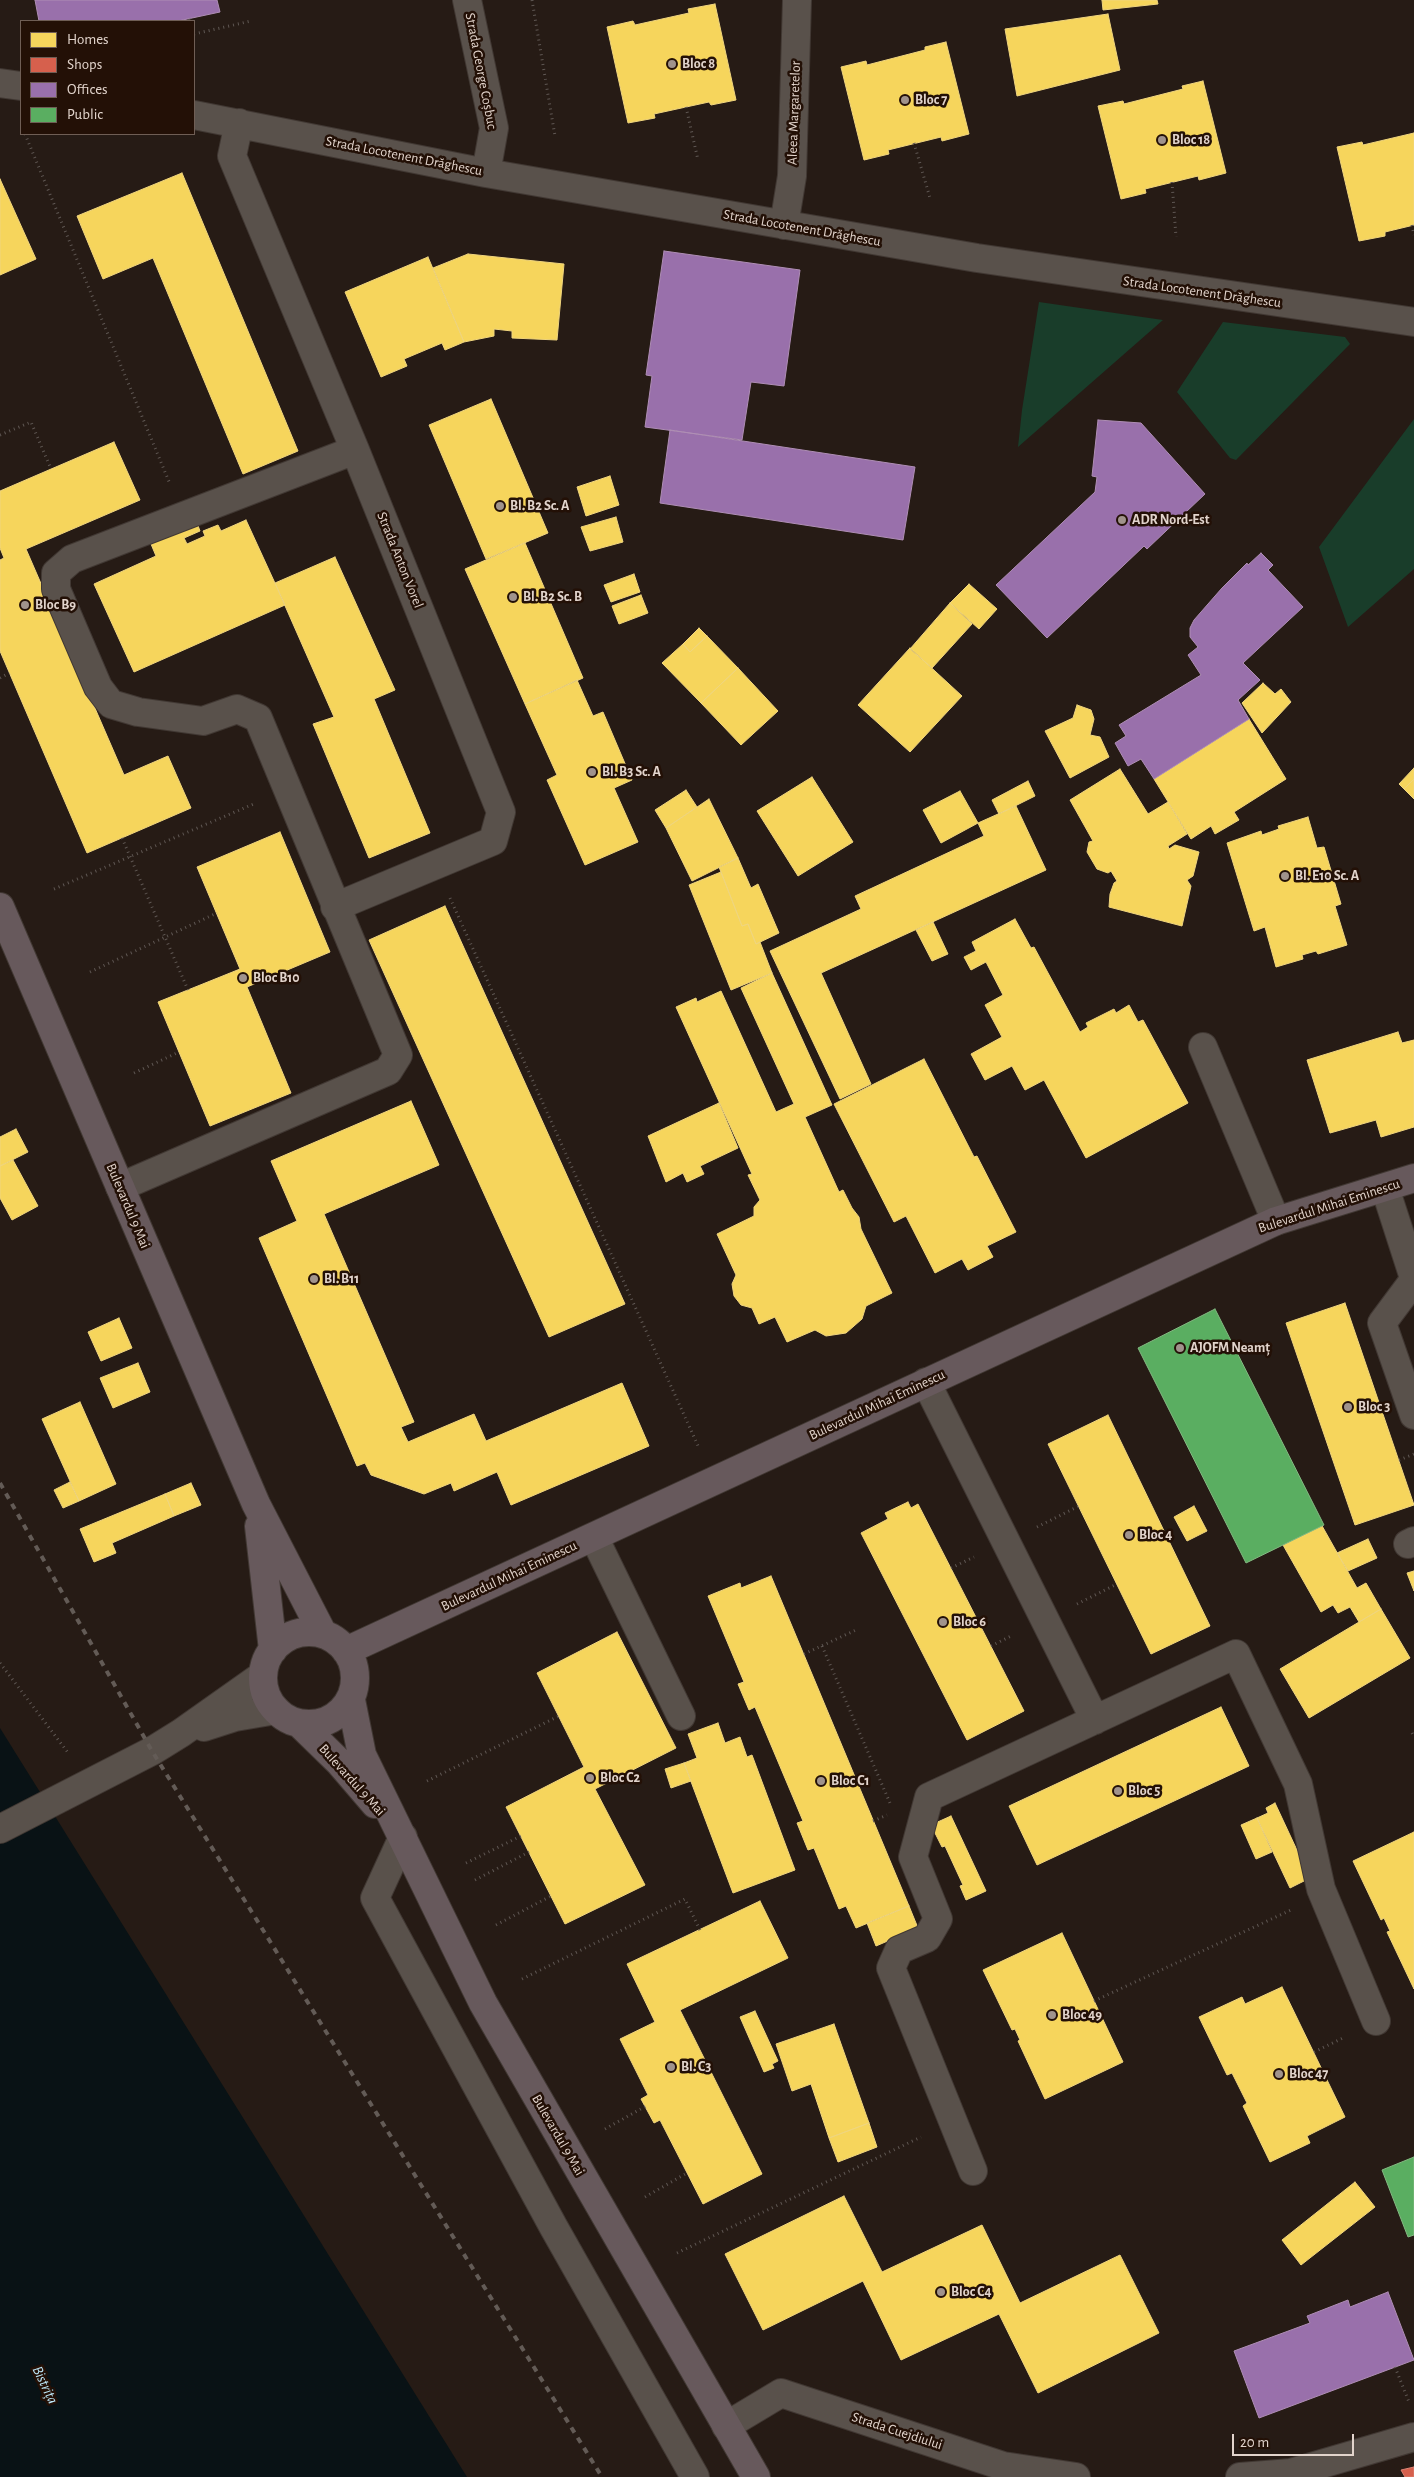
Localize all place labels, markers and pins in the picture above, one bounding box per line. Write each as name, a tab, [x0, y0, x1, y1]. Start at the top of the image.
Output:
place label: Bloc 8	[682, 56, 715, 72]
marker: Bloc 8	[666, 58, 678, 70]
place label: Bloc 7	[915, 92, 947, 108]
marker: Bloc 7	[899, 94, 911, 106]
place label: Bloc 18	[1172, 132, 1210, 148]
marker: Bloc 18	[1156, 134, 1168, 146]
place label: Bl. B2 Sc. A	[510, 498, 569, 514]
marker: Bl. B2 Sc. A	[494, 500, 506, 512]
place label: ADR Nord-Est	[1132, 512, 1209, 528]
marker: ADR Nord-Est	[1116, 514, 1128, 526]
place label: Bl. B2 Sc. B	[523, 589, 582, 605]
marker: Bl. B2 Sc. B	[507, 591, 519, 603]
place label: Bloc B9	[35, 597, 76, 613]
marker: Bloc B9	[19, 599, 31, 611]
place label: Bl. B3 Sc. A	[602, 764, 661, 780]
marker: Bl. B3 Sc. A	[586, 766, 598, 778]
place label: Bl. E10 Sc. A	[1295, 868, 1359, 884]
marker: Bl. E10 Sc. A	[1279, 870, 1291, 882]
place label: Bloc B10	[253, 970, 300, 986]
marker: Bloc B10	[237, 972, 249, 984]
place label: Bl. B11	[324, 1271, 359, 1287]
marker: Bl. B11	[308, 1273, 320, 1285]
place label: AJOFM Neamț	[1190, 1340, 1270, 1356]
marker: AJOFM Neamț	[1174, 1342, 1186, 1354]
place label: Bloc 3	[1358, 1399, 1390, 1415]
marker: Bloc 3	[1342, 1401, 1354, 1413]
place label: Bloc 4	[1139, 1527, 1172, 1543]
marker: Bloc 4	[1123, 1529, 1135, 1541]
place label: Bloc 6	[953, 1614, 986, 1630]
marker: Bloc 6	[937, 1616, 949, 1628]
place label: Bloc C2	[600, 1770, 640, 1786]
marker: Bloc C2	[584, 1772, 596, 1784]
place label: Bloc C1	[831, 1773, 869, 1789]
marker: Bloc C1	[815, 1775, 827, 1787]
place label: Bloc 5	[1128, 1783, 1160, 1799]
marker: Bloc 5	[1112, 1785, 1124, 1797]
place label: Bloc 49	[1062, 2007, 1102, 2023]
marker: Bloc 49	[1046, 2009, 1058, 2021]
place label: Bl. C3	[681, 2059, 711, 2075]
marker: Bl. C3	[665, 2061, 677, 2073]
place label: Bloc 47	[1289, 2066, 1328, 2082]
marker: Bloc 47	[1273, 2068, 1285, 2080]
place label: Bloc C4	[951, 2284, 991, 2300]
marker: Bloc C4	[935, 2286, 947, 2298]

